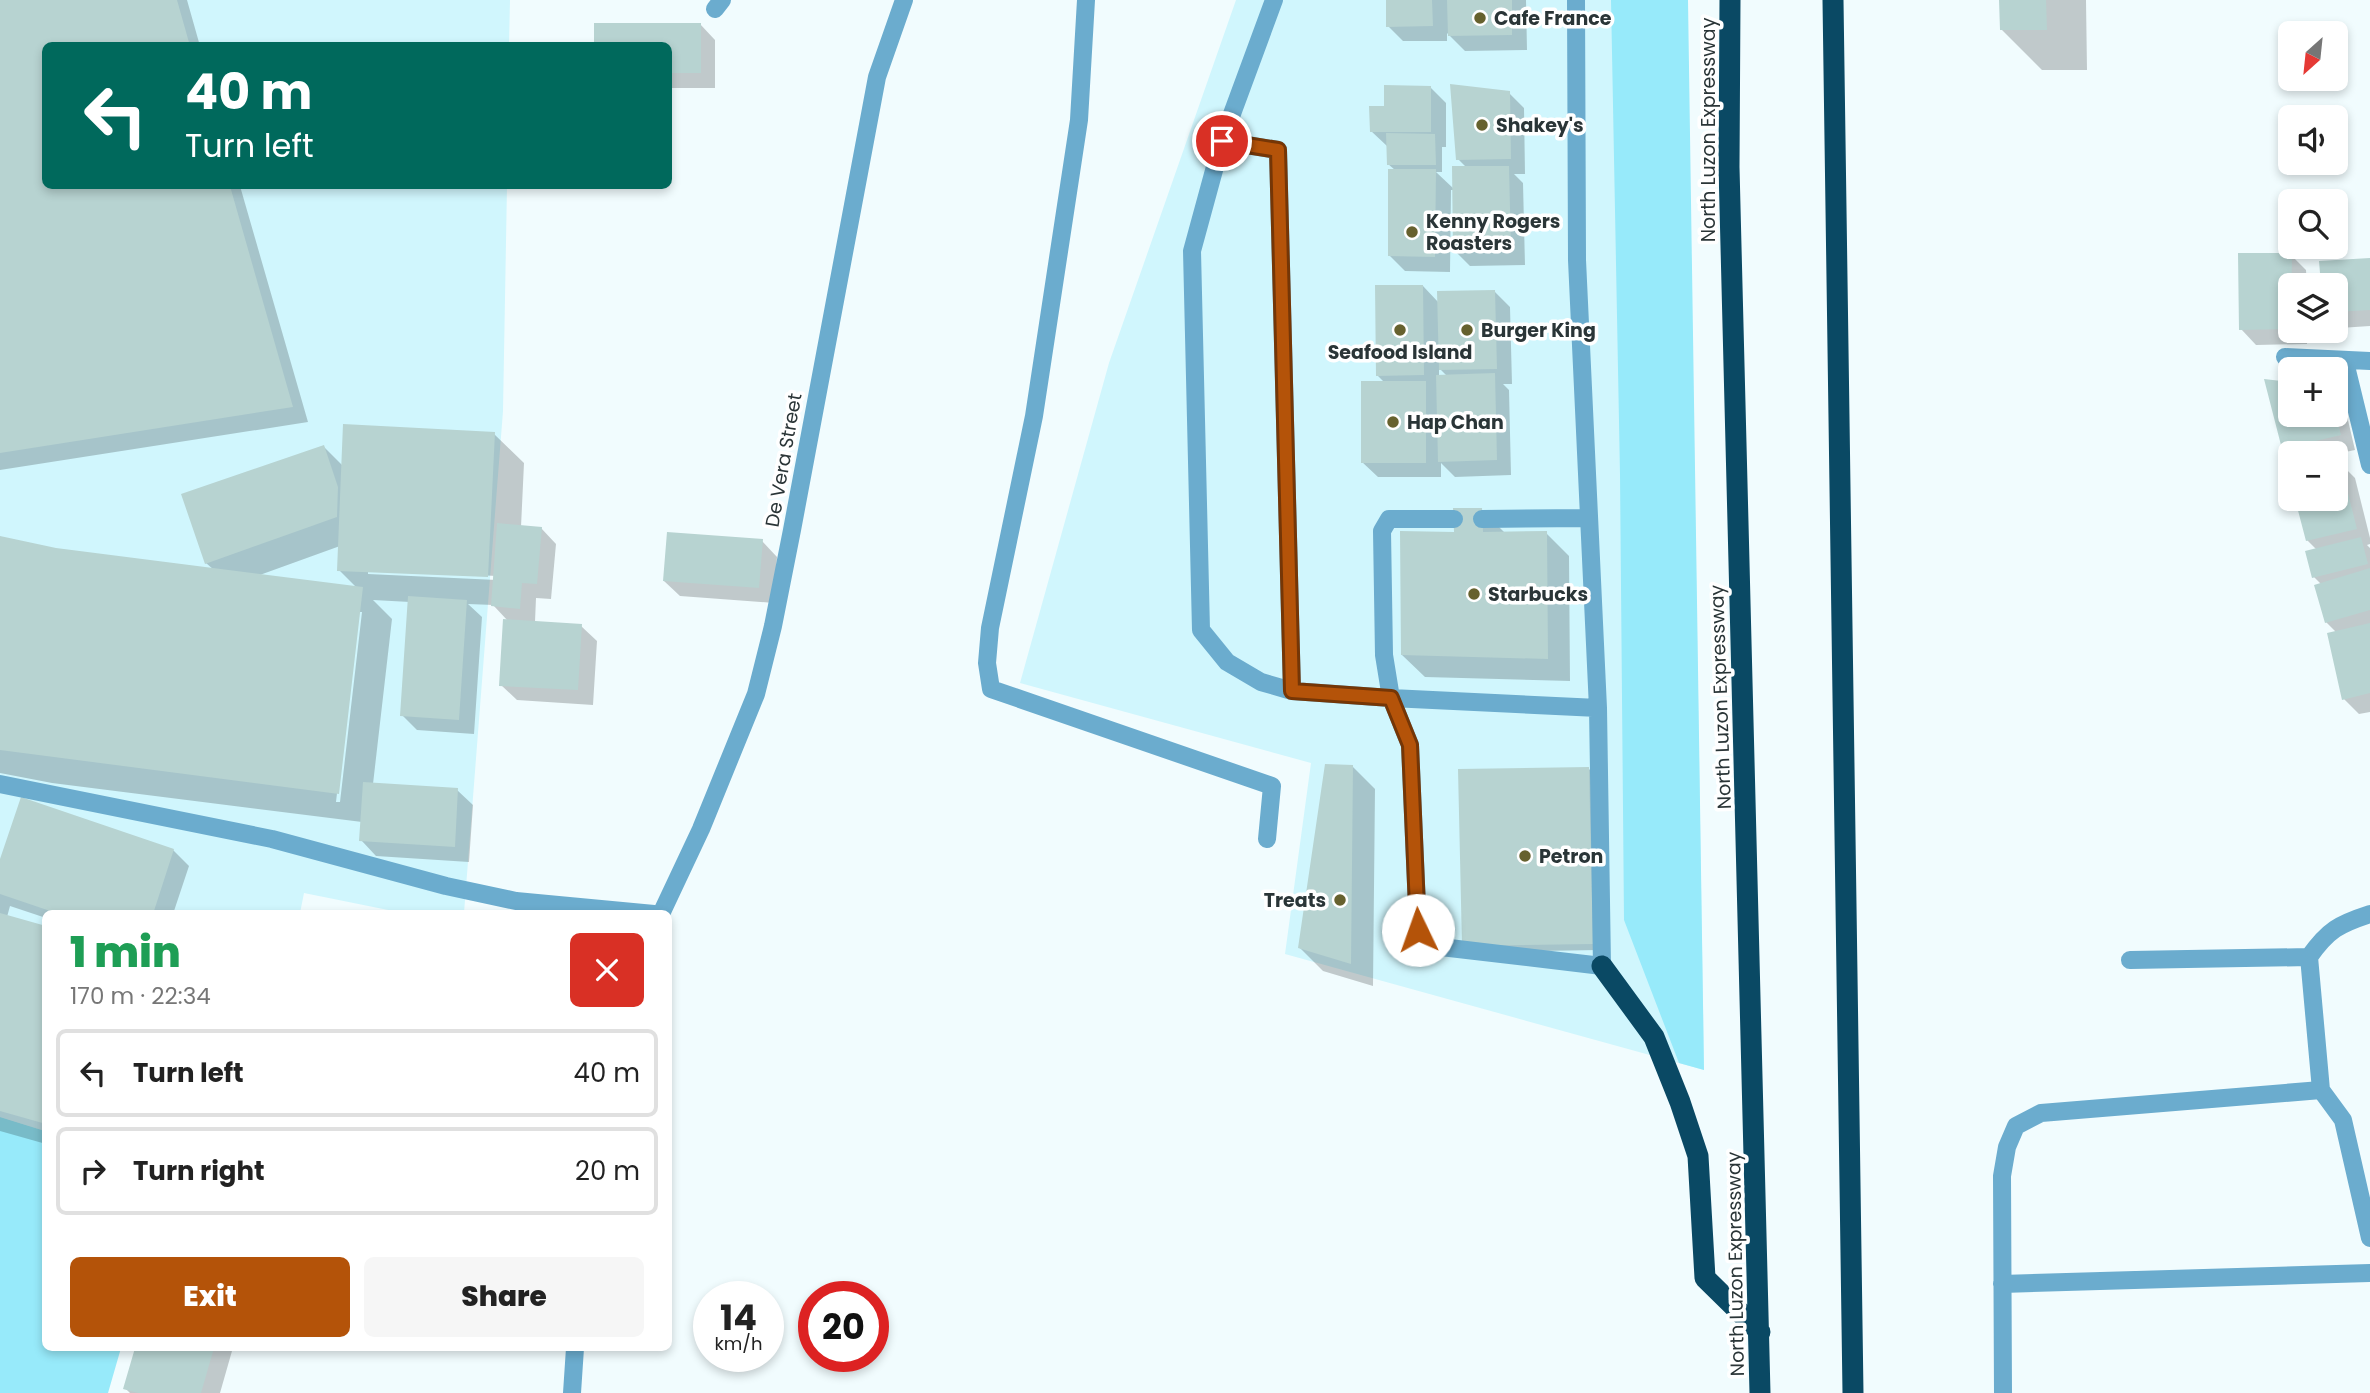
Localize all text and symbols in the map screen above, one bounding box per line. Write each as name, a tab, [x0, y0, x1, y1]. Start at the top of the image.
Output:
place label: Cafe France	[1494, 5, 1612, 32]
marker: Cafe France	[1472, 10, 1488, 26]
street label: North Luzon Expressway	[1695, 17, 1722, 242]
north arrow	[2278, 21, 2348, 91]
map controls	[2278, 21, 2348, 511]
text: 40 m	[185, 58, 312, 126]
icon: left	[70, 70, 161, 161]
button: sound	[2278, 105, 2348, 175]
pin	[1192, 111, 1252, 171]
place label: Shakey's	[1496, 112, 1584, 139]
marker: Shakey's	[1474, 117, 1490, 133]
icon: arrive	[1203, 122, 1241, 160]
text: Turn left	[185, 123, 314, 168]
button: search	[2278, 189, 2348, 259]
place label: Kenny Rogers Roasters	[1426, 208, 1560, 257]
marker: Kenny Rogers Roasters	[1404, 224, 1420, 240]
button: layers	[2278, 273, 2348, 343]
place label: Burger King	[1481, 317, 1596, 344]
marker: Seafood Island	[1392, 322, 1408, 338]
marker: Burger King	[1459, 322, 1475, 338]
place label: Seafood Island	[1328, 339, 1472, 366]
button: +	[2278, 357, 2348, 427]
street label: De Vera Street	[758, 391, 809, 529]
place label: Hap Chan	[1407, 409, 1504, 436]
marker: Hap Chan	[1385, 414, 1401, 430]
button: −	[2278, 441, 2348, 511]
place label: Starbucks	[1488, 581, 1588, 608]
street label: North Luzon Expressway	[1703, 584, 1738, 810]
marker: Starbucks	[1466, 586, 1482, 602]
place label: Petron	[1539, 843, 1603, 870]
marker: Petron	[1517, 848, 1533, 864]
place label: Treats	[1264, 887, 1326, 914]
marker: Treats	[1332, 892, 1348, 908]
position arrow	[1381, 893, 1455, 967]
text: 1 min	[70, 923, 181, 982]
button: close	[570, 933, 644, 1007]
text: 170 m · 22:34	[70, 980, 211, 1012]
icon: left	[74, 1054, 112, 1092]
text: Turn left	[133, 1055, 244, 1091]
text: 40 m	[574, 1055, 640, 1091]
street label: North Luzon Expressway	[1720, 1151, 1751, 1377]
icon: right	[74, 1152, 112, 1190]
text: Turn right	[133, 1153, 265, 1189]
text: 20 m	[575, 1153, 640, 1189]
button: Exit	[70, 1257, 350, 1337]
button: Share	[364, 1257, 644, 1337]
speed limit sign: 20	[798, 1281, 889, 1372]
text: 14	[720, 1293, 757, 1342]
text: km/h	[715, 1331, 762, 1356]

